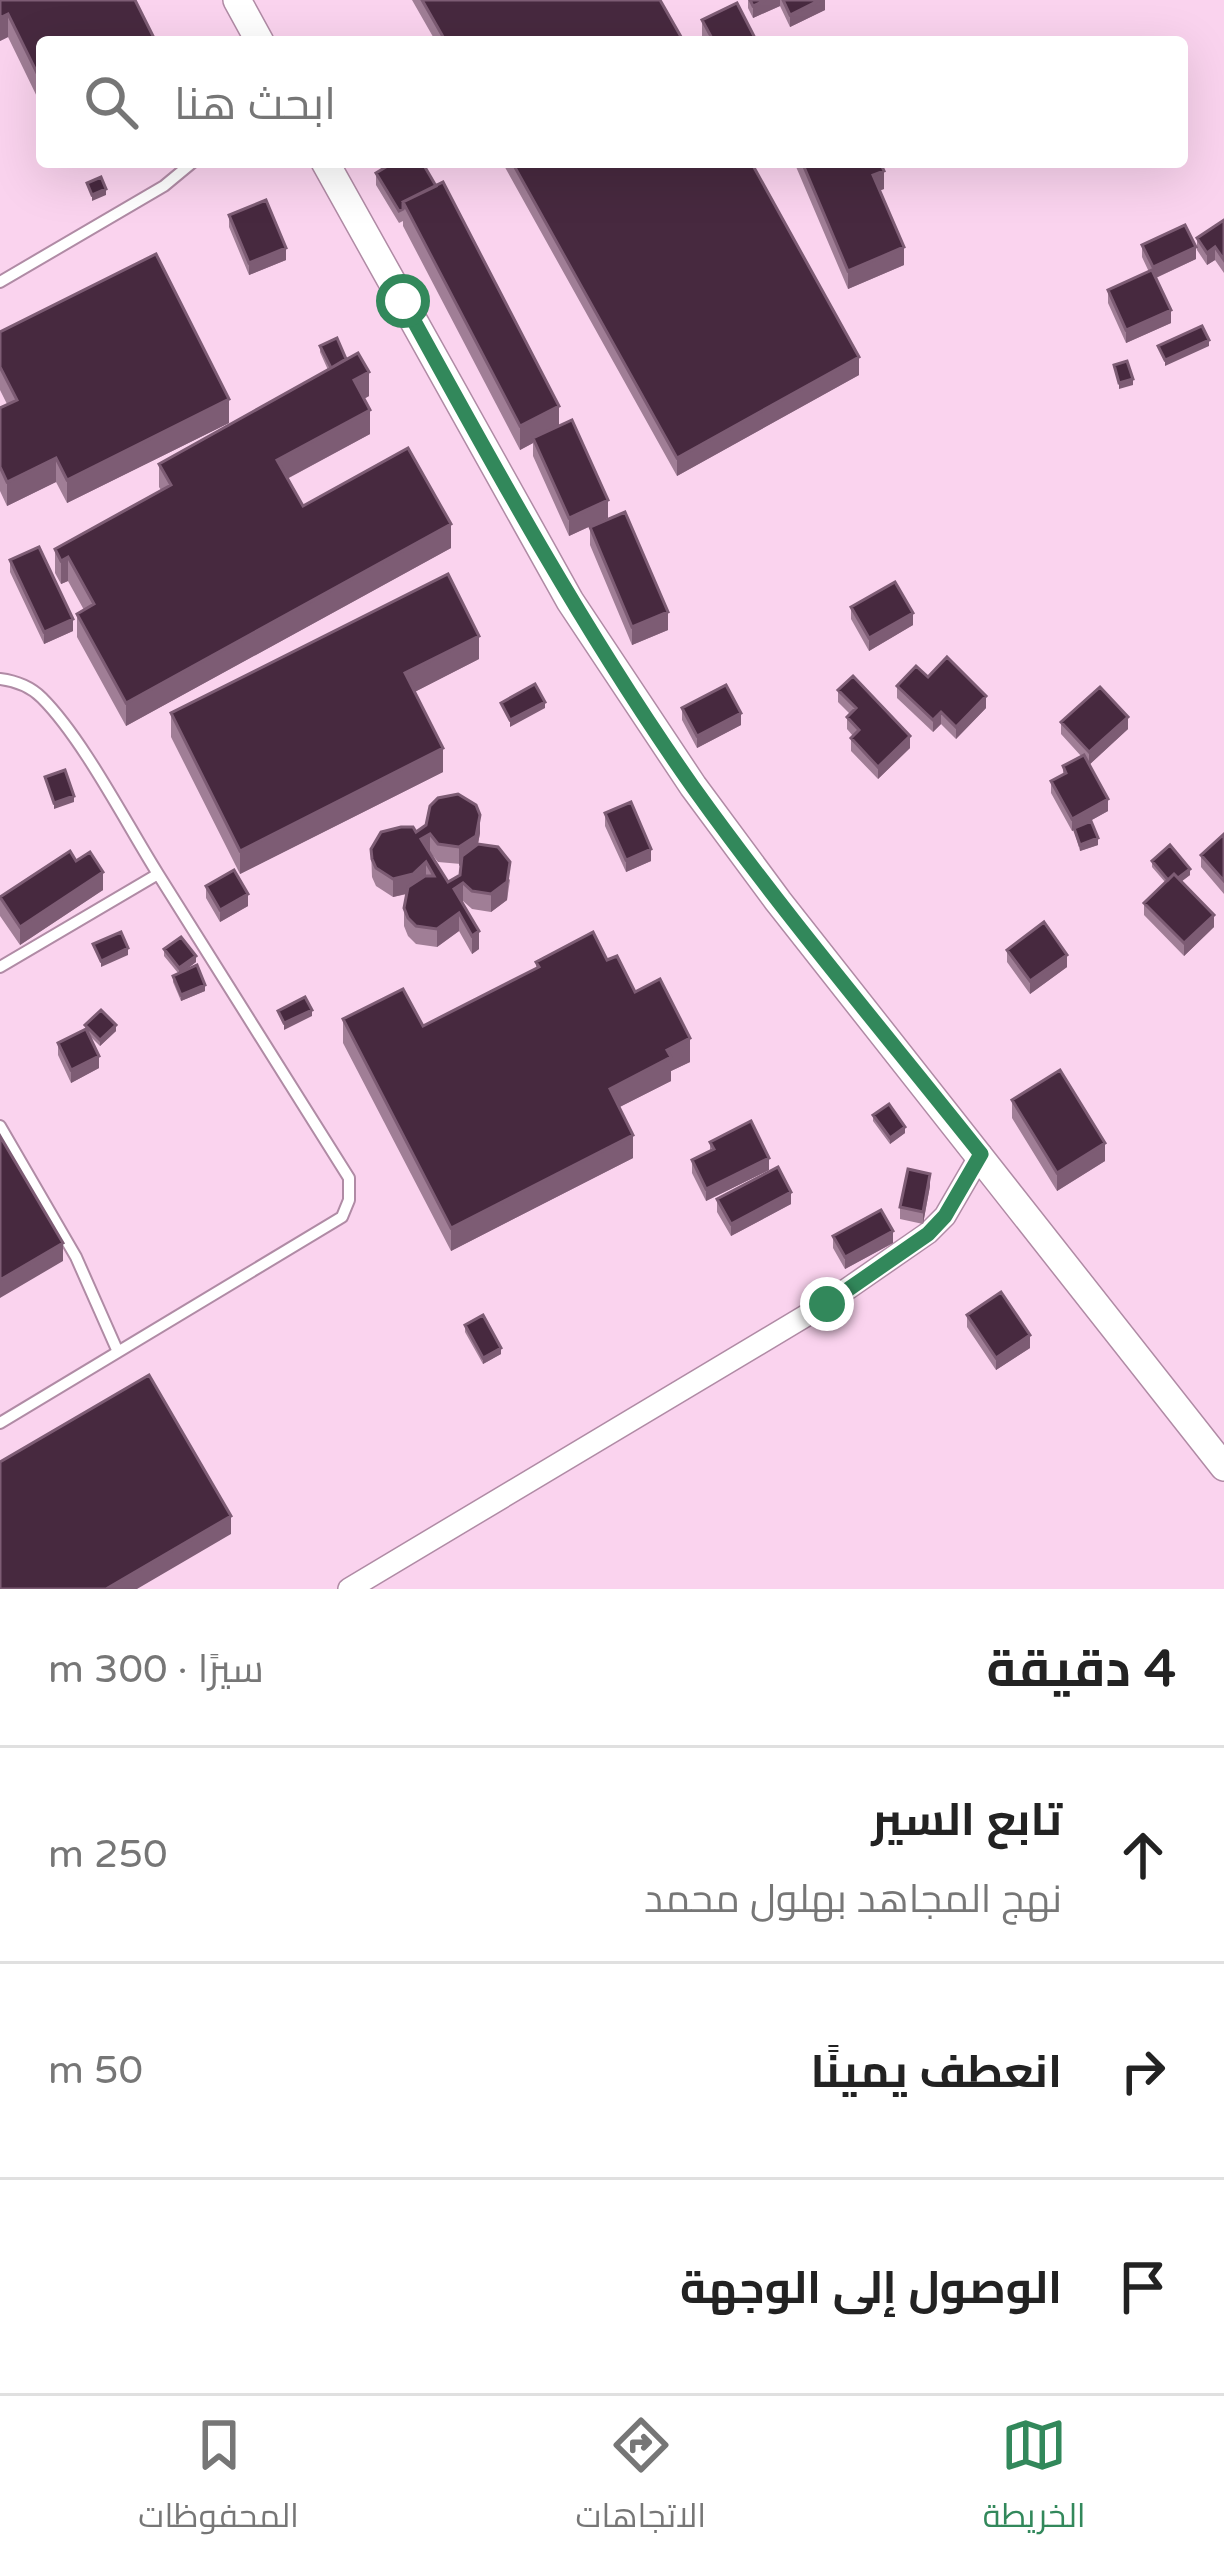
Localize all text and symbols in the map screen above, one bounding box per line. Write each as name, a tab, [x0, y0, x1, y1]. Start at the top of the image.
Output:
search box	[36, 36, 1188, 168]
icon: search	[78, 69, 144, 135]
text: ابحث هنا	[174, 78, 336, 132]
route start	[376, 274, 430, 328]
route end	[800, 1277, 854, 1331]
text: 4 دقيقة	[987, 1639, 1176, 1701]
text: سيرًا · 300 m	[48, 1646, 264, 1693]
text: تابع السير	[871, 1794, 1062, 1848]
icon: ahead	[1110, 1822, 1176, 1888]
text: 250 m	[48, 1831, 167, 1878]
text: نهج المجاهد بهلول محمد	[644, 1876, 1062, 1923]
icon: right	[1110, 2038, 1176, 2104]
text: انعطف يمينًا	[810, 2046, 1062, 2100]
text: 50 m	[48, 2047, 143, 2094]
icon: arrive	[1110, 2254, 1176, 2320]
text: الوصول إلى الوجهة	[680, 2262, 1062, 2316]
tab: المحفوظات	[138, 2412, 299, 2546]
tab: الاتجاهات	[576, 2412, 706, 2546]
tab: الخريطة	[983, 2412, 1086, 2546]

